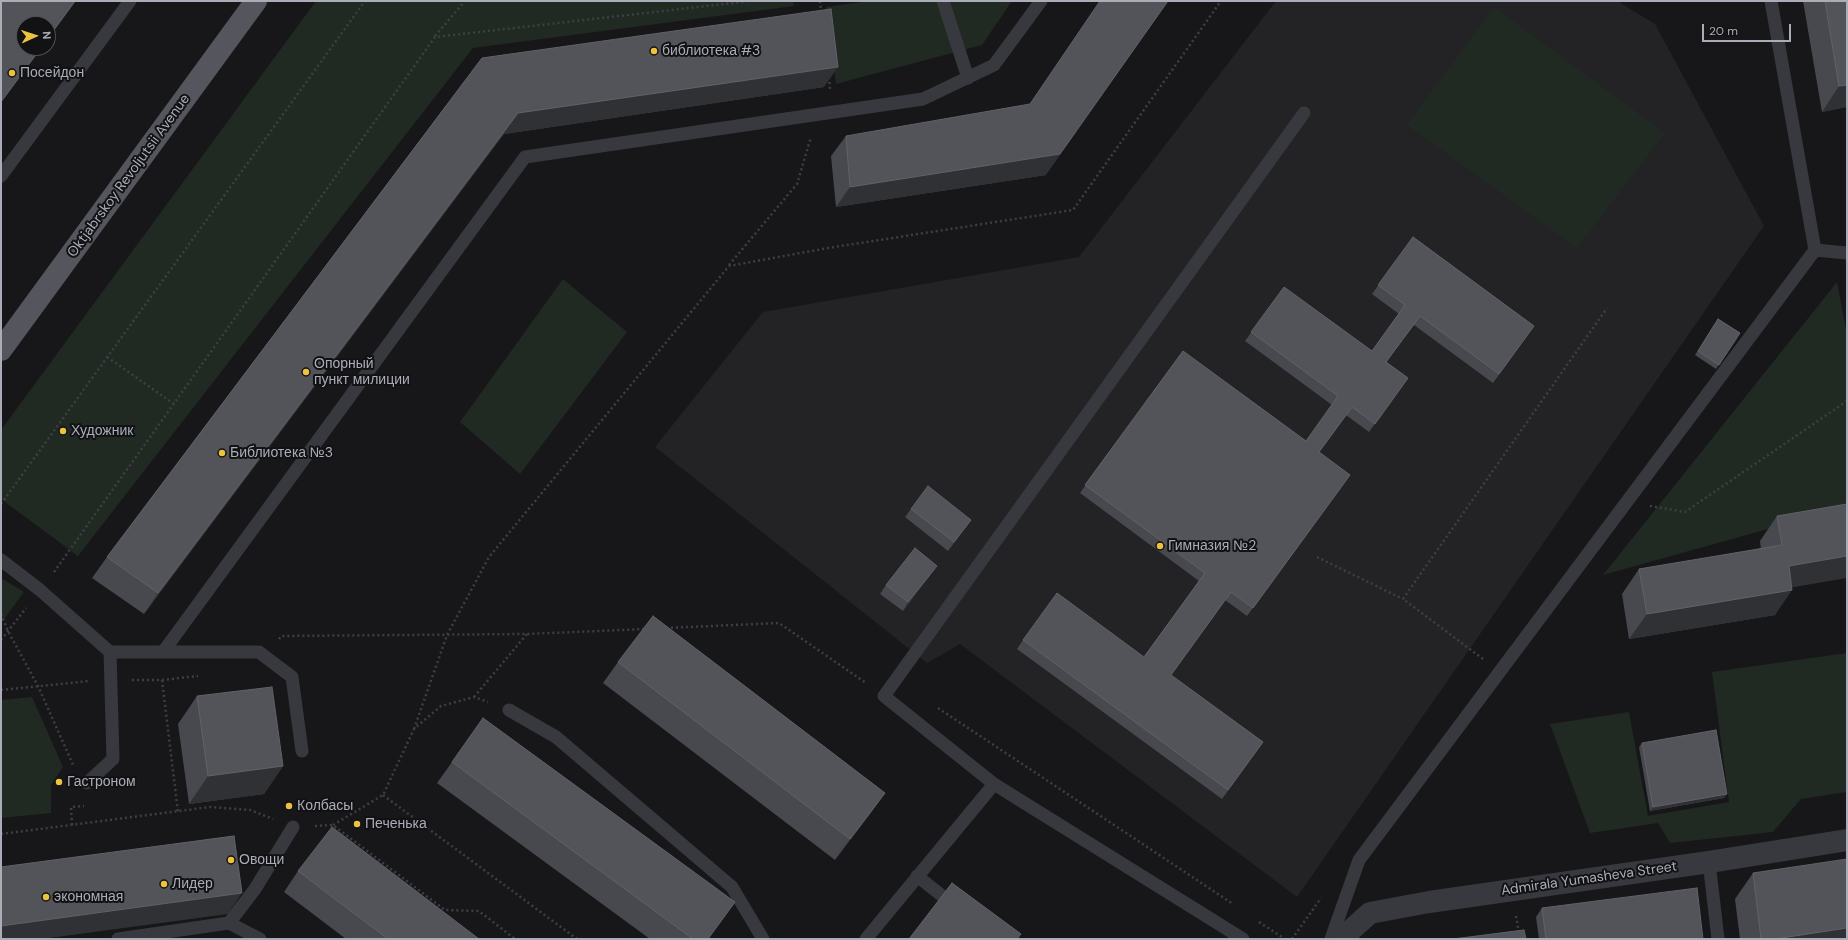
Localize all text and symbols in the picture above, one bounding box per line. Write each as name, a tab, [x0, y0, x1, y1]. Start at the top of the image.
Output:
north arrow	[16, 16, 56, 56]
scale bar	[1704, 16, 1793, 42]
text: 20 m	[1709, 23, 1738, 39]
text: N	[40, 31, 54, 40]
place label: библиотека #3	[662, 43, 760, 59]
marker: библиотека #3	[649, 46, 659, 56]
place label: Посейдон	[20, 65, 84, 81]
marker: Посейдон	[7, 68, 17, 78]
street label: Oktjabrskoy Revoljutsii Avenue	[64, 91, 194, 261]
place label: Опорный пункт милиции	[314, 356, 410, 388]
marker: Опорный пункт милиции	[301, 367, 311, 377]
place label: Художник	[71, 423, 133, 439]
marker: Художник	[58, 426, 68, 436]
place label: Библиотека №3	[230, 445, 333, 461]
marker: Библиотека №3	[217, 448, 227, 458]
place label: Гимназия №2	[1168, 538, 1256, 554]
marker: Гимназия №2	[1155, 541, 1165, 551]
place label: Гастроном	[67, 774, 136, 790]
marker: Гастроном	[54, 777, 64, 787]
place label: Колбасы	[297, 798, 353, 814]
marker: Колбасы	[284, 801, 294, 811]
place label: Печенька	[365, 816, 427, 832]
marker: Печенька	[352, 819, 362, 829]
place label: Овощи	[239, 852, 284, 868]
marker: Овощи	[226, 855, 236, 865]
street label: Admirala Yumasheva Street	[1500, 858, 1678, 900]
place label: Лидер	[172, 876, 213, 892]
marker: Лидер	[159, 879, 169, 889]
place label: экономная	[54, 889, 123, 905]
marker: экономная	[41, 892, 51, 902]

